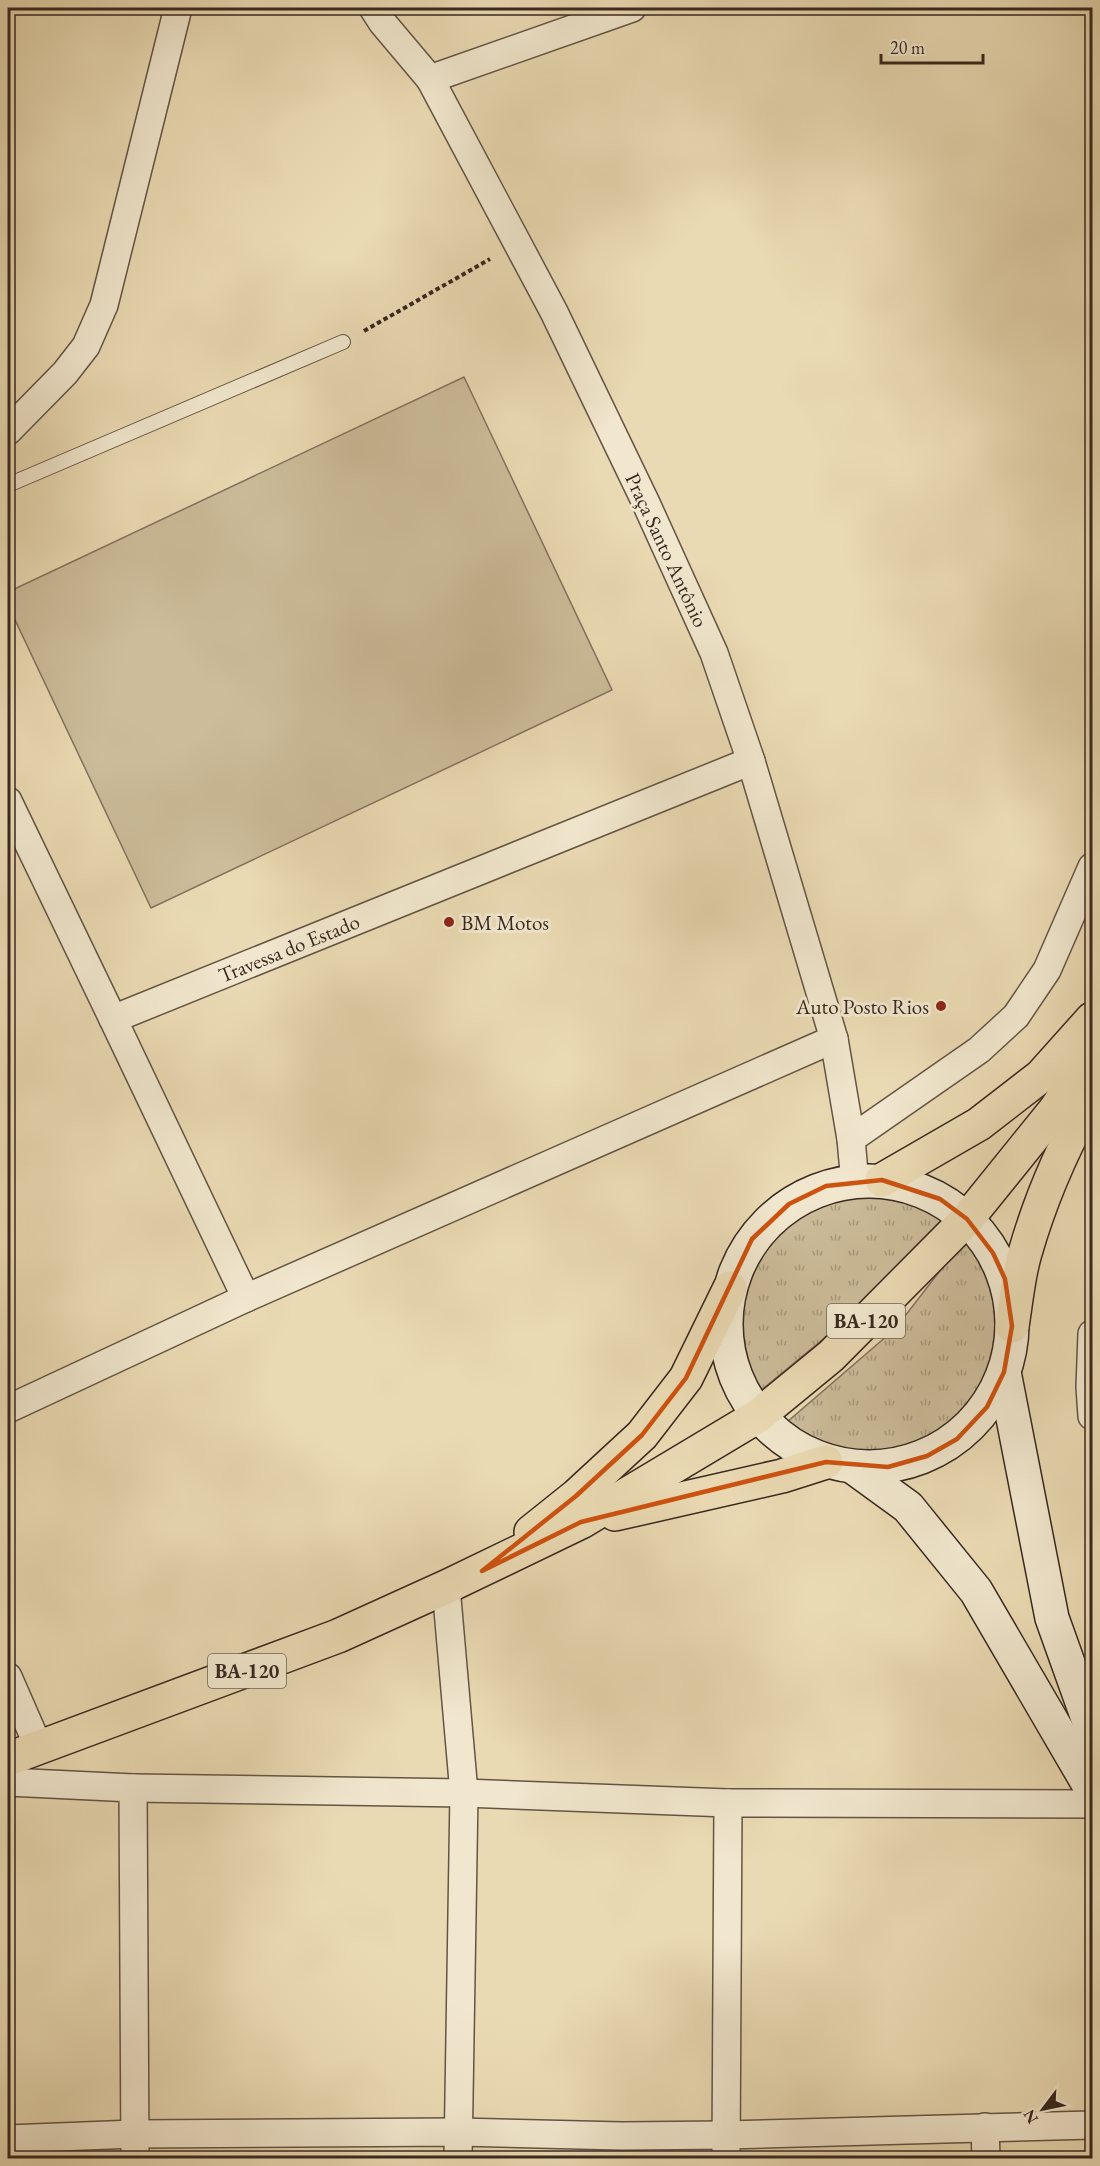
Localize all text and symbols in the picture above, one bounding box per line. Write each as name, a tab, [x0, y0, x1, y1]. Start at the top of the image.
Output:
scale bar	[881, 27, 983, 65]
text: 20 m	[890, 36, 925, 59]
street label: Praça Santo Antônio	[619, 468, 715, 632]
street label: Travessa do Estado	[214, 907, 364, 989]
place label: BM Motos	[461, 909, 549, 936]
marker: BM Motos	[442, 915, 456, 929]
place label: Auto Posto Rios	[795, 993, 929, 1020]
marker: Auto Posto Rios	[934, 999, 948, 1013]
road number: BA-120	[827, 1304, 905, 1338]
road number: BA-120	[208, 1654, 286, 1688]
north arrow	[1013, 2079, 1073, 2139]
text: N	[1018, 2106, 1043, 2128]

